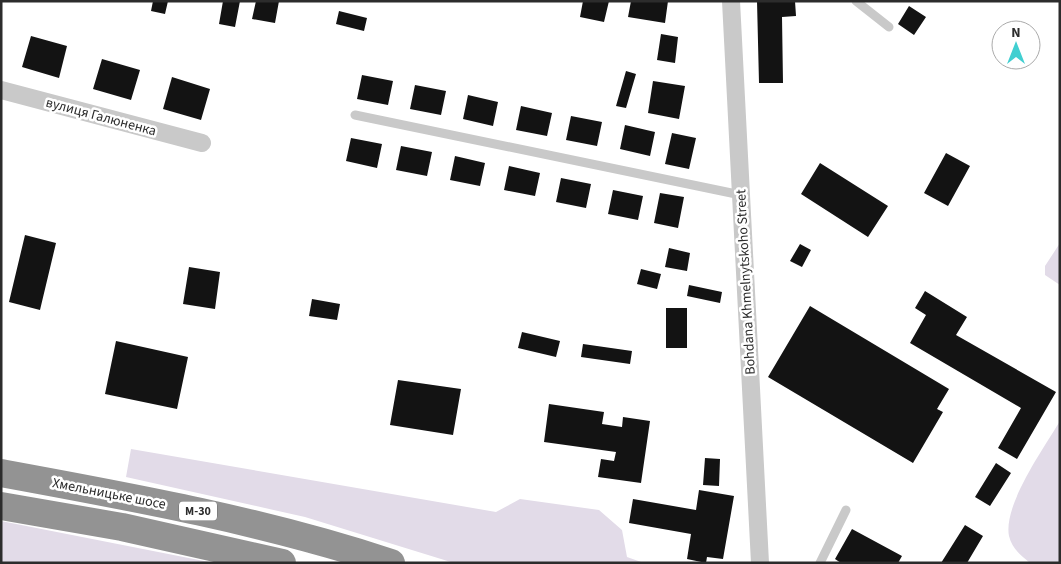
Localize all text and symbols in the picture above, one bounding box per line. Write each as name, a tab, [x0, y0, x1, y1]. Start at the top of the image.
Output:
north arrow	[991, 20, 1041, 70]
text: N	[1011, 23, 1021, 43]
street label: вулиця Галюненка	[44, 93, 158, 141]
street label: Bohdana Khmelnytskoho Street	[731, 189, 761, 375]
street label: Хмельницьке шосе	[51, 473, 168, 515]
road number: М-30	[179, 502, 217, 520]

